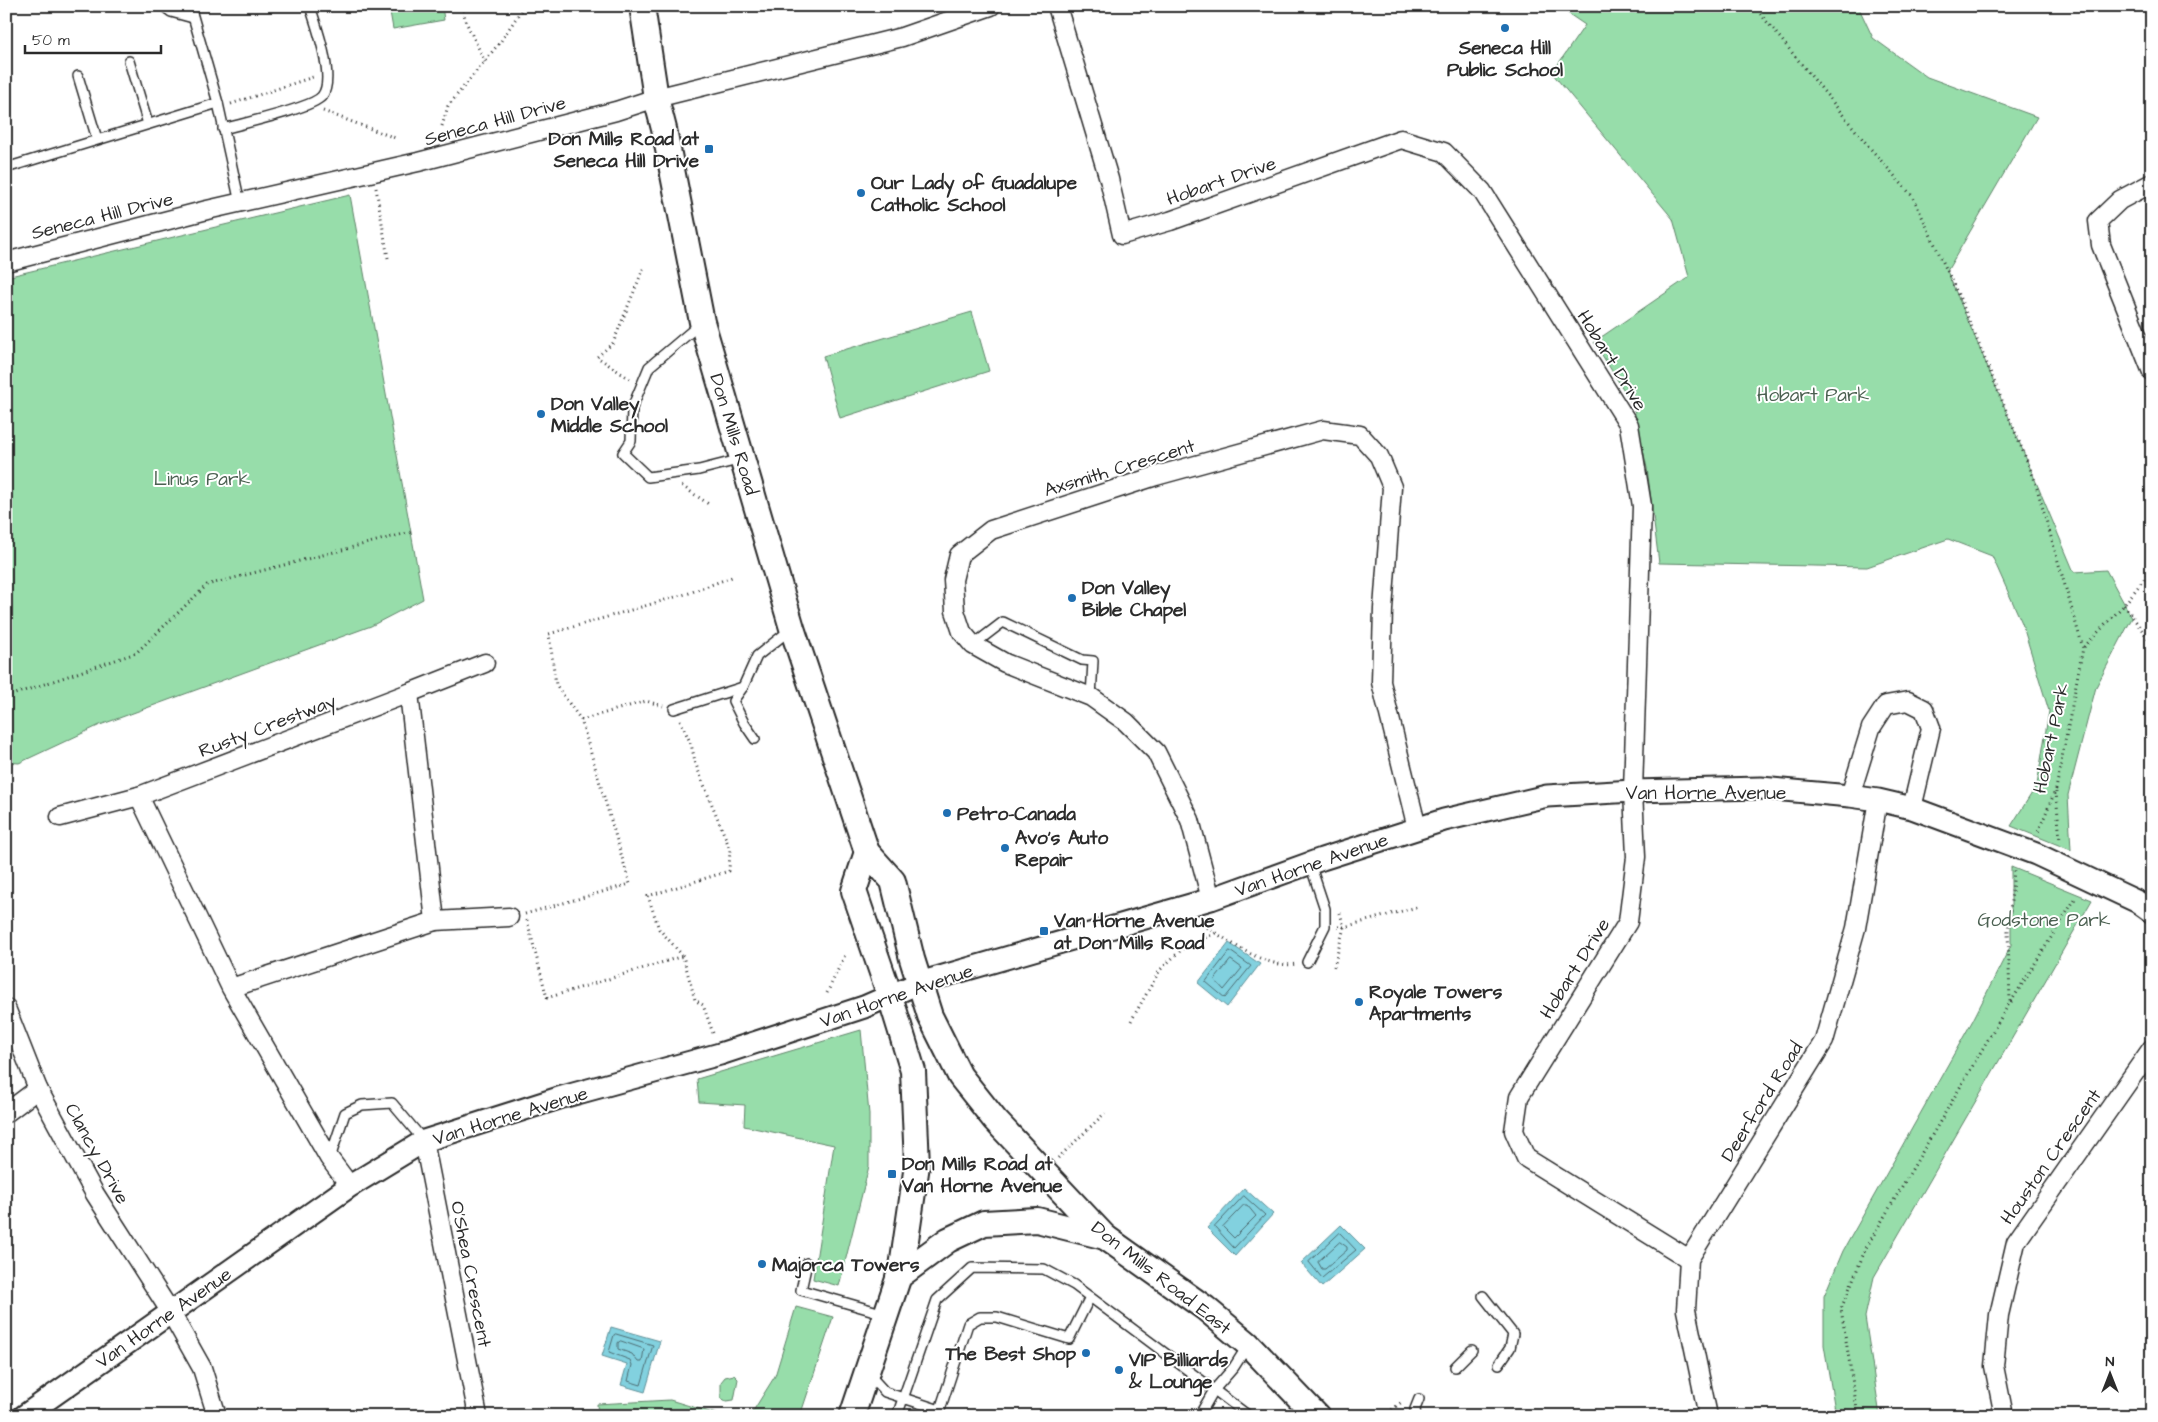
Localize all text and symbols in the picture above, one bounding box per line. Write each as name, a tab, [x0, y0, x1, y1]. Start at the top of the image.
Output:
scale bar	[25, 22, 161, 54]
marker: Seneca Hill Public School	[1499, 22, 1511, 34]
text: 50 m	[32, 30, 70, 51]
place label: Seneca Hill Public School	[1447, 35, 1563, 84]
street label: Seneca Hill Drive	[422, 90, 569, 153]
place label: Don Mills Road at Seneca Hill Drive	[549, 126, 700, 175]
marker: Don Mills Road at Seneca Hill Drive	[703, 143, 715, 155]
street label: Hobart Drive	[1163, 150, 1280, 213]
place label: Our Lady of Guadalupe Catholic School	[871, 170, 1078, 219]
street label: Seneca Hill Drive	[29, 186, 176, 247]
marker: Our Lady of Guadalupe Catholic School	[855, 187, 867, 199]
street label: Hobart Drive	[1570, 305, 1653, 416]
street label: Don Mills Road	[702, 370, 765, 499]
park label: Hobart Park	[1757, 382, 1869, 409]
place label: Don Valley Middle School	[551, 391, 668, 440]
marker: Don Valley Middle School	[535, 408, 547, 420]
street label: Axsmith Crescent	[1041, 433, 1198, 504]
park label: Linus Park	[154, 466, 250, 493]
place label: Don Valley Bible Chapel	[1082, 575, 1186, 624]
marker: Don Valley Bible Chapel	[1066, 592, 1078, 604]
street label: Hobart Park	[2027, 680, 2076, 796]
street label: Rusty Crestway	[195, 688, 341, 766]
street label: Van Horne Avenue	[1626, 780, 1786, 807]
place label: Petro-Canada	[957, 801, 1076, 828]
marker: Petro-Canada	[941, 807, 953, 819]
place label: Avo's Auto Repair	[1015, 825, 1108, 874]
street label: Van Horne Avenue	[1231, 827, 1392, 904]
marker: Avo's Auto Repair	[999, 842, 1011, 854]
park label: Godstone Park	[1978, 907, 2111, 934]
place label: Van Horne Avenue at Don Mills Road	[1053, 908, 1215, 957]
street label: Hobart Drive	[1534, 913, 1617, 1024]
marker: Van Horne Avenue at Don Mills Road	[1038, 925, 1050, 937]
street label: Van Horne Avenue	[816, 958, 977, 1035]
place label: Royale Towers Apartments	[1369, 979, 1503, 1028]
marker: Royale Towers Apartments	[1353, 996, 1365, 1008]
street label: Deerford Road	[1715, 1036, 1810, 1167]
street label: Van Horne Avenue	[430, 1080, 591, 1153]
street label: Houston Crescent	[1994, 1083, 2108, 1230]
street label: Clancy Drive	[57, 1098, 136, 1210]
place label: Don Mills Road at Van Horne Avenue	[901, 1151, 1063, 1200]
marker: Don Mills Road at Van Horne Avenue	[886, 1168, 898, 1180]
street label: O'Shea Crescent	[443, 1199, 498, 1350]
street label: Don Mills Road East	[1085, 1215, 1237, 1342]
place label: Majorca Towers	[772, 1252, 920, 1279]
marker: Majorca Towers	[756, 1258, 768, 1270]
street label: Van Horne Avenue	[90, 1261, 237, 1375]
place label: The Best Shop	[944, 1341, 1076, 1368]
marker: The Best Shop	[1080, 1347, 1092, 1359]
place label: VIP Billiards & Lounge	[1128, 1347, 1229, 1397]
north arrow	[2086, 1350, 2136, 1400]
text: N	[2106, 1352, 2115, 1372]
marker: VIP Billiards & Lounge	[1113, 1364, 1125, 1376]

